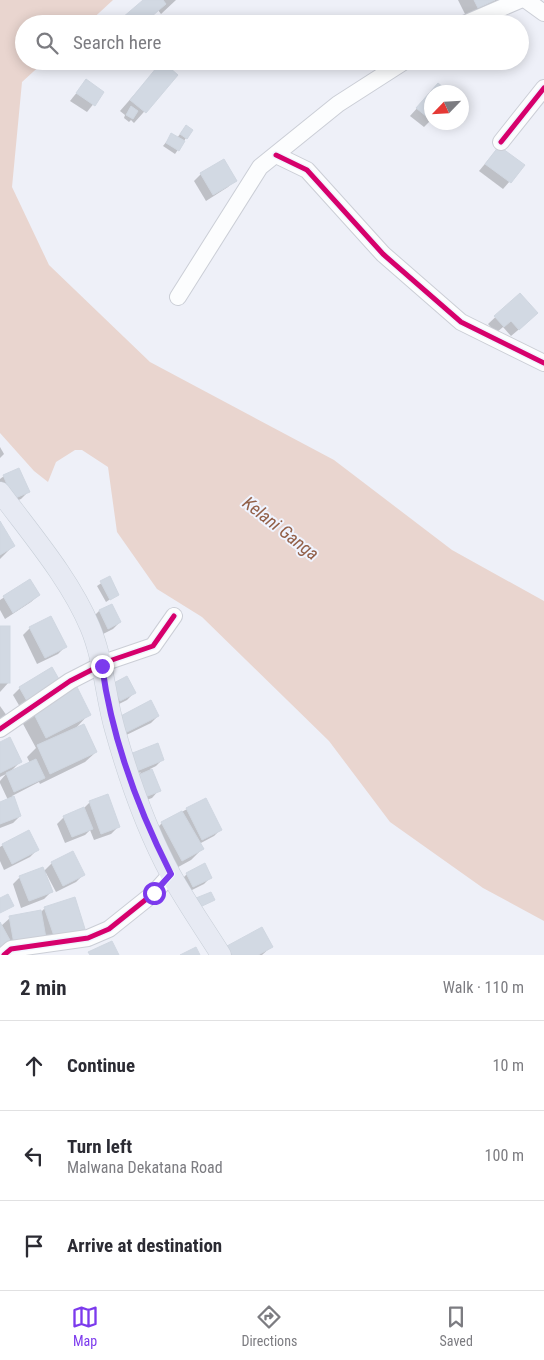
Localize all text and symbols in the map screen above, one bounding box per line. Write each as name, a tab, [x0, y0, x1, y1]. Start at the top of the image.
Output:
search box	[15, 15, 529, 70]
icon: search	[33, 29, 61, 57]
text: Search here	[73, 31, 161, 54]
north arrow	[424, 85, 469, 130]
water label: Kelani Ganga	[239, 492, 323, 564]
route end	[91, 655, 114, 678]
route start	[143, 882, 166, 905]
text: 2 min	[20, 976, 67, 1000]
text: Walk · 110 m	[443, 978, 524, 997]
icon: ahead	[20, 1052, 48, 1080]
text: Continue	[67, 1054, 135, 1077]
text: 10 m	[492, 1056, 524, 1075]
text: Turn left	[67, 1135, 132, 1158]
icon: left	[20, 1142, 48, 1170]
text: 100 m	[485, 1146, 524, 1165]
text: Malwana Dekatana Road	[67, 1158, 223, 1177]
icon: arrive	[20, 1232, 48, 1260]
text: Arrive at destination	[67, 1234, 222, 1257]
tab: Map	[71, 1303, 99, 1349]
tab: Directions	[241, 1303, 297, 1349]
tab: Saved	[440, 1303, 473, 1349]

